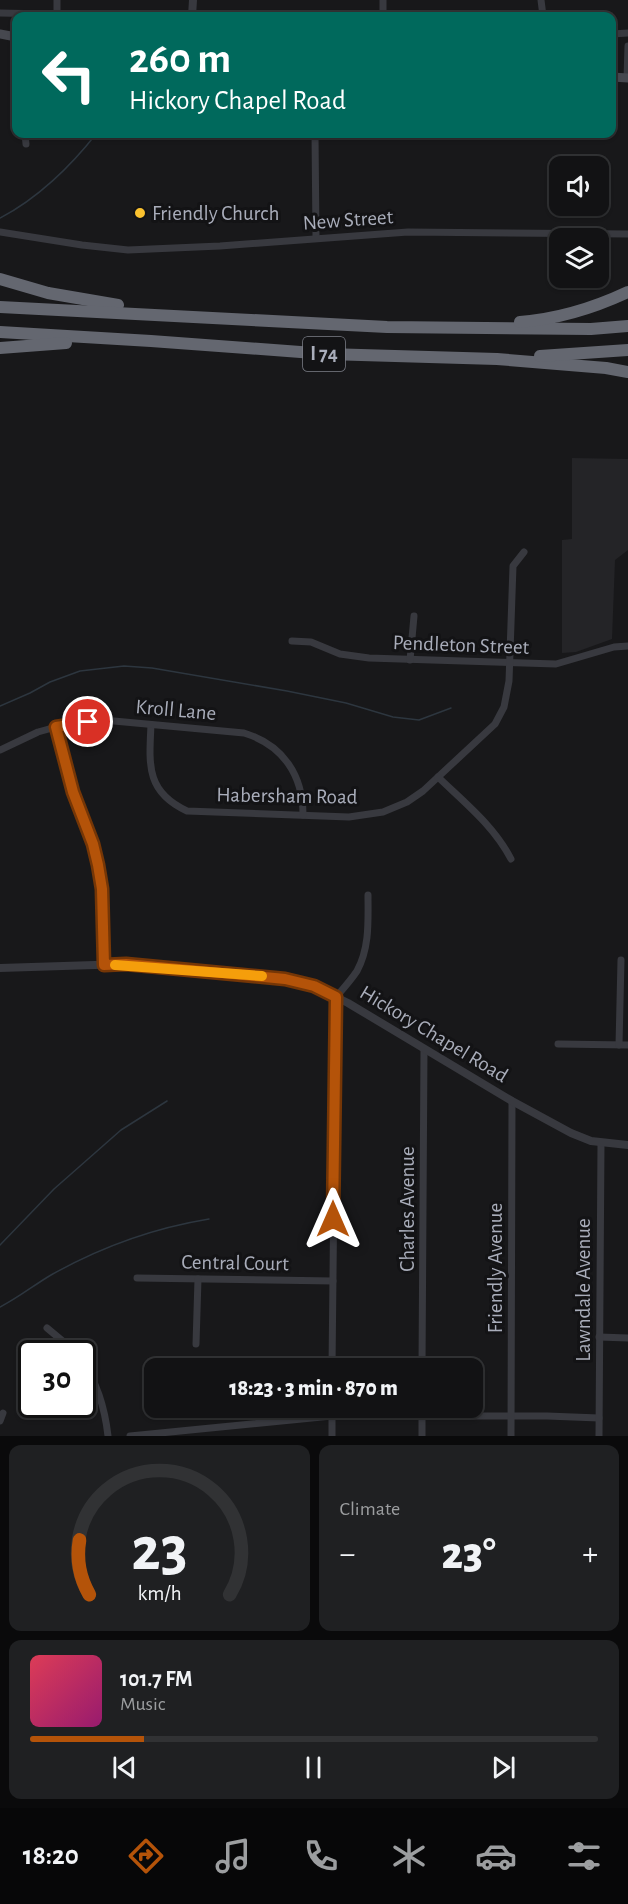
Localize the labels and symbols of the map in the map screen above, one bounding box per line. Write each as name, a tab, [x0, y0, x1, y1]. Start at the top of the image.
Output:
place label: Friendly Church	[152, 203, 279, 224]
marker: Friendly Church	[133, 206, 147, 220]
street label: New Street	[302, 206, 394, 234]
road number: I 74	[303, 337, 345, 371]
street label: Pendleton Street	[392, 632, 530, 658]
pin	[62, 696, 113, 747]
street label: Kroll Lane	[135, 696, 217, 724]
street label: Habersham Road	[216, 784, 358, 808]
street label: Hickory Chapel Road	[356, 982, 512, 1086]
street label: Charles Avenue	[397, 1146, 418, 1272]
position arrow	[301, 1187, 365, 1251]
street label: Friendly Avenue	[485, 1203, 506, 1333]
street label: Lawndale Avenue	[573, 1218, 594, 1362]
street label: Central Court	[181, 1252, 289, 1274]
speed limit sign: 30	[18, 1340, 96, 1418]

